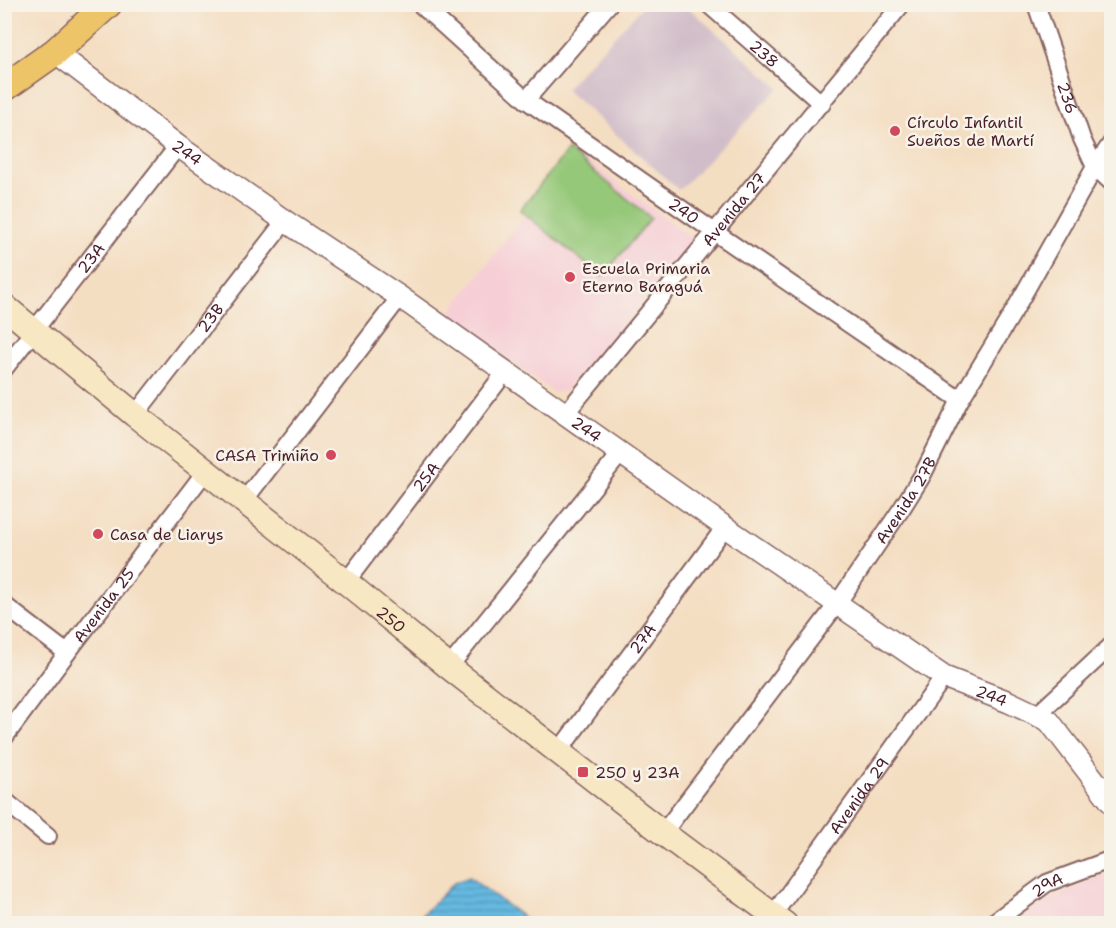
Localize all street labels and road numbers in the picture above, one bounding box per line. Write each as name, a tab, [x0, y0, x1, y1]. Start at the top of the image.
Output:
street label: 238	[745, 35, 783, 72]
street label: 236	[1053, 79, 1083, 116]
street label: 244	[168, 135, 206, 170]
street label: Avenida 27	[697, 168, 770, 250]
street label: 240	[665, 193, 703, 229]
street label: 23A	[72, 238, 109, 277]
street label: 23B	[192, 299, 228, 336]
street label: 244	[567, 411, 606, 447]
street label: Avenida 27B	[870, 453, 940, 548]
street label: 25A	[408, 458, 444, 496]
street label: Avenida 25	[68, 563, 139, 647]
street label: 250	[372, 601, 410, 637]
street label: 27A	[624, 619, 660, 658]
street label: 244	[973, 680, 1010, 711]
street label: Avenida 29	[824, 753, 893, 838]
street label: 29A	[1027, 868, 1066, 902]

